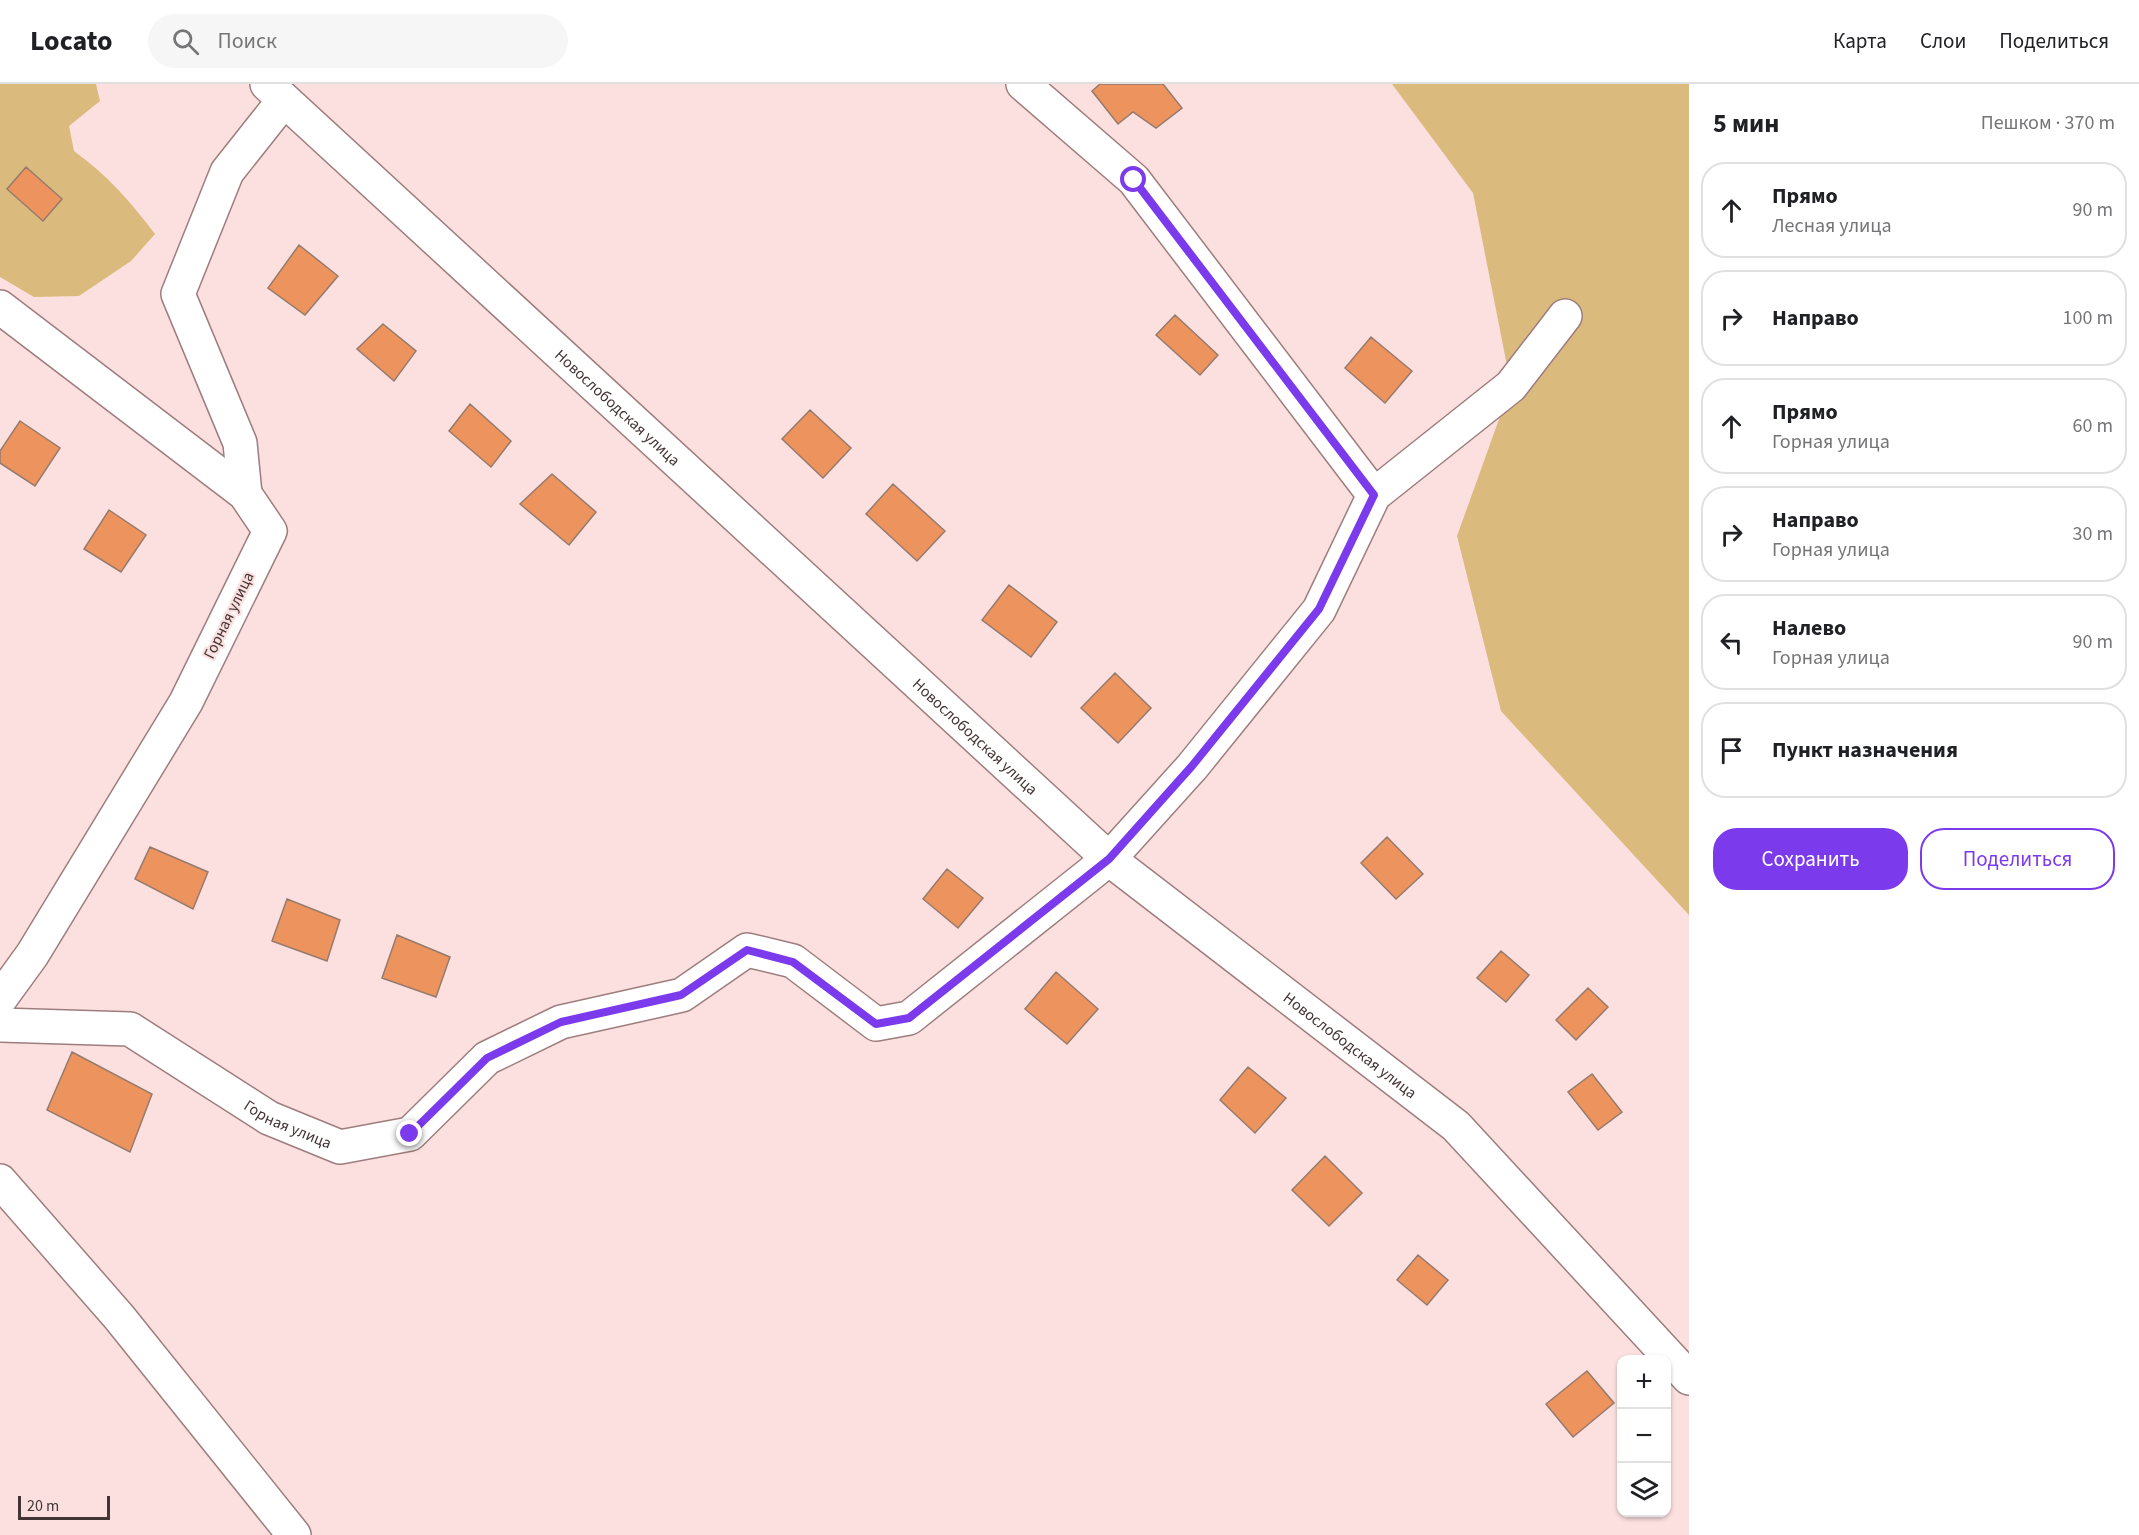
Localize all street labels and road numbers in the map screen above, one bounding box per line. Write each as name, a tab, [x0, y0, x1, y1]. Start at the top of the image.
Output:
street label: Новослободская улица	[550, 344, 685, 471]
street label: Горная улица	[198, 568, 259, 663]
street label: Новослободская улица	[907, 674, 1042, 800]
street label: Новослободская улица	[1278, 987, 1421, 1104]
street label: Горная улица	[240, 1095, 335, 1154]

